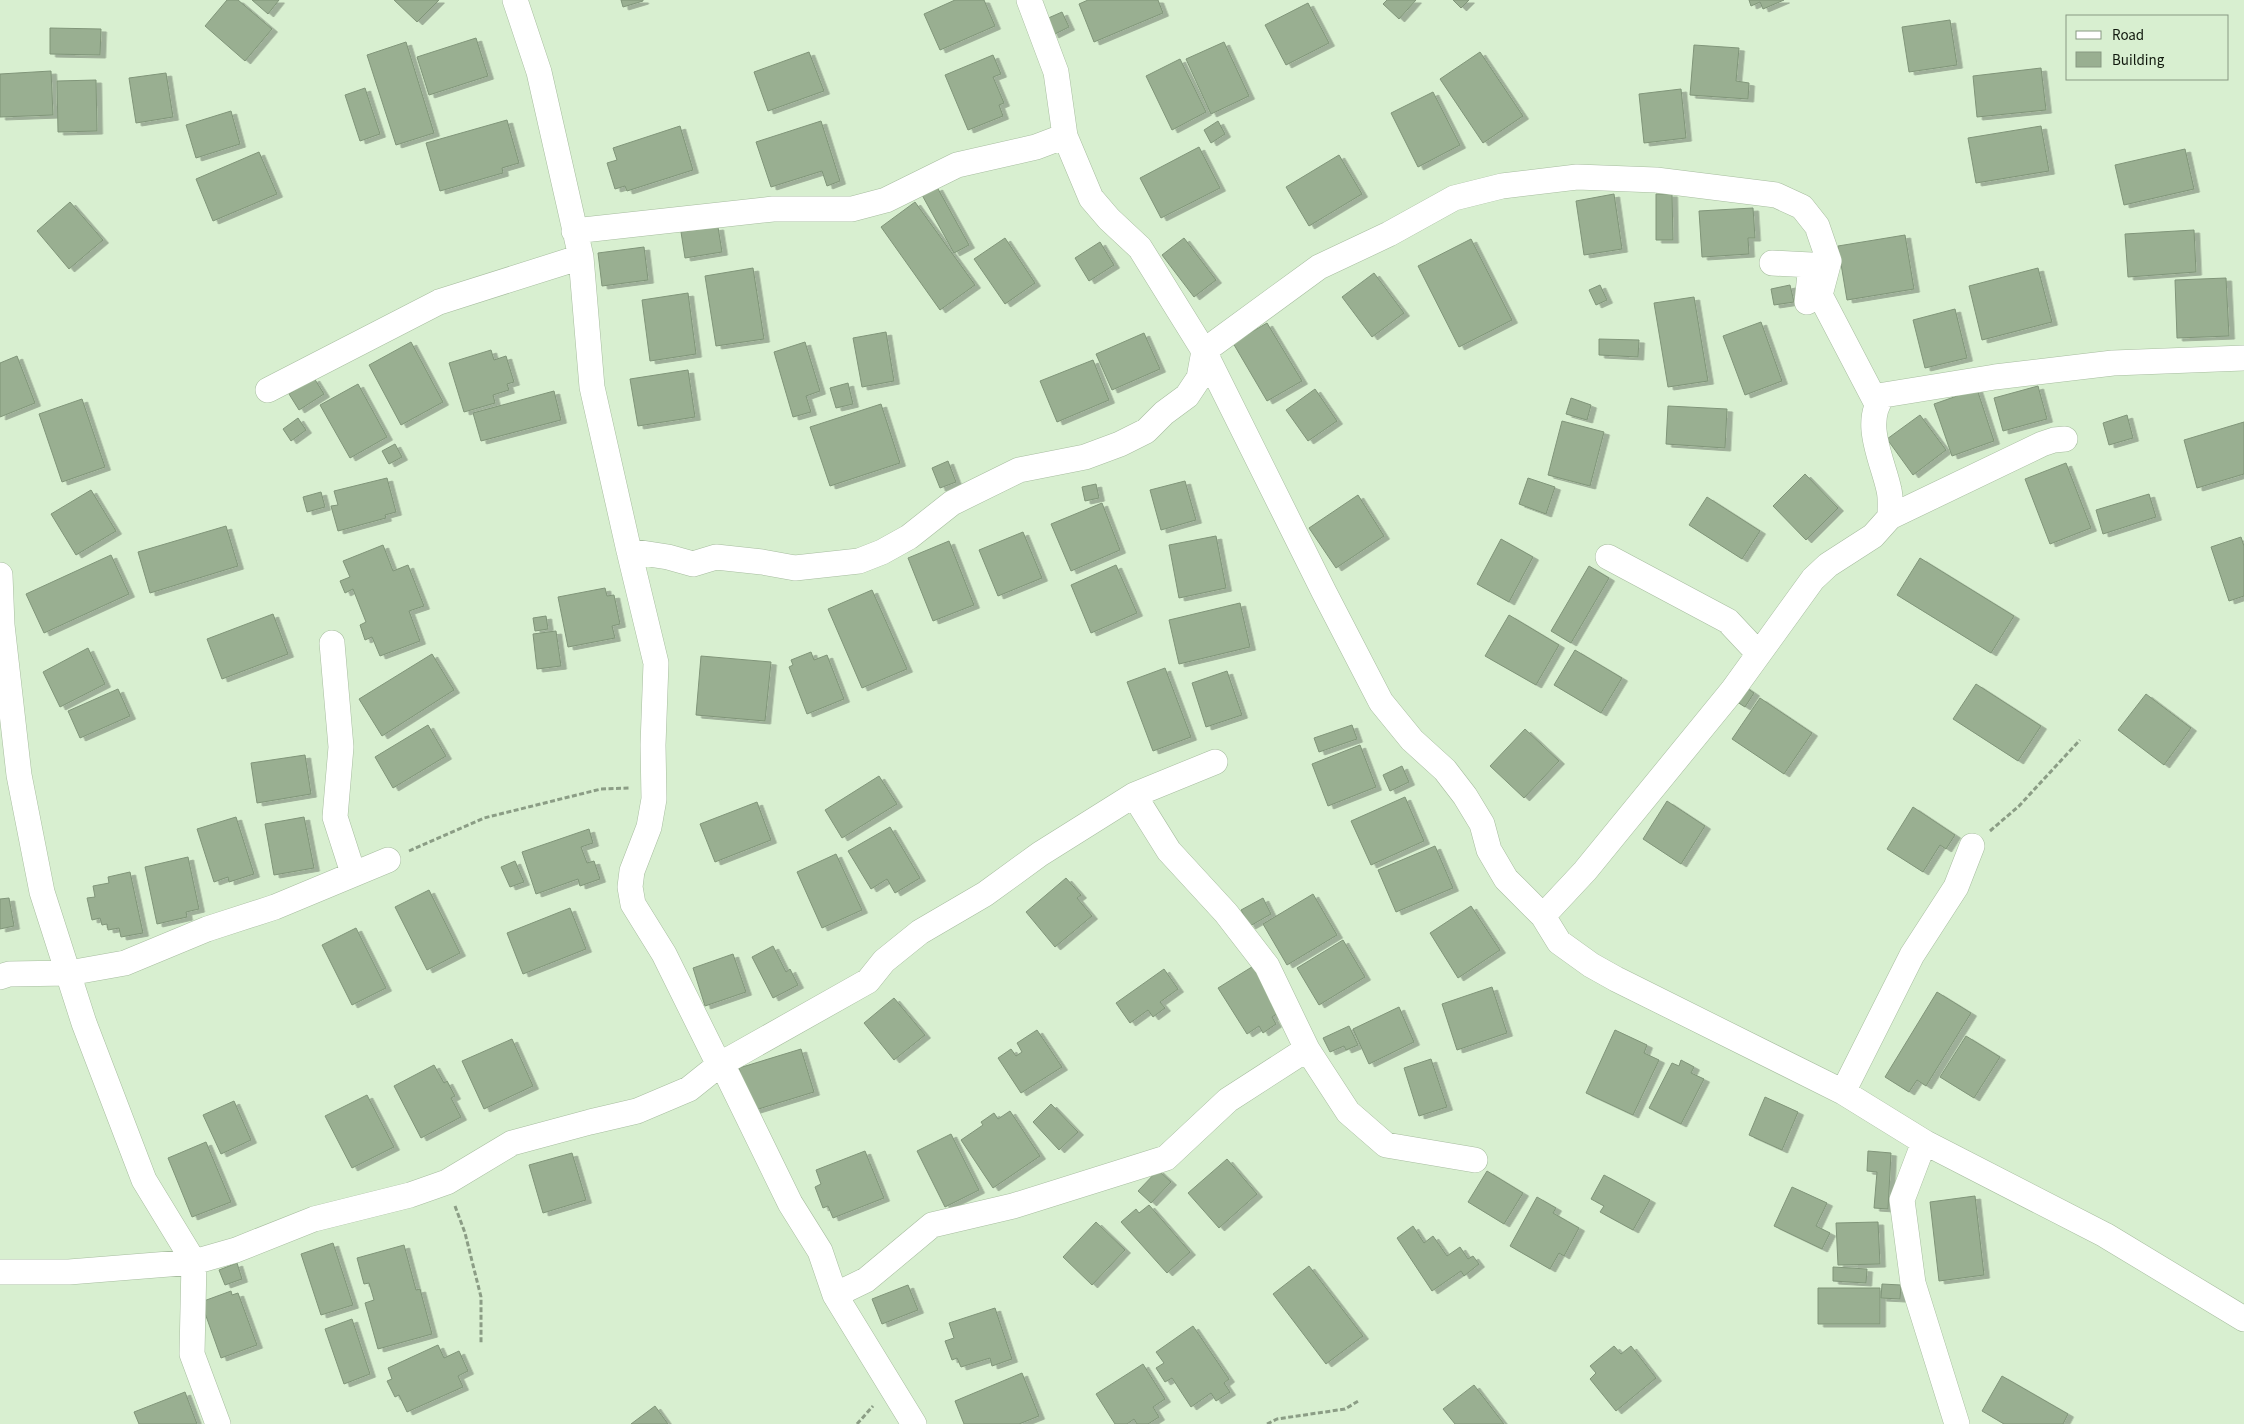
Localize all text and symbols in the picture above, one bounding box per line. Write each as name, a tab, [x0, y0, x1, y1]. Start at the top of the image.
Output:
legend	[2066, 15, 2229, 80]
text: Road	[2112, 25, 2144, 46]
text: Building	[2112, 50, 2165, 71]

